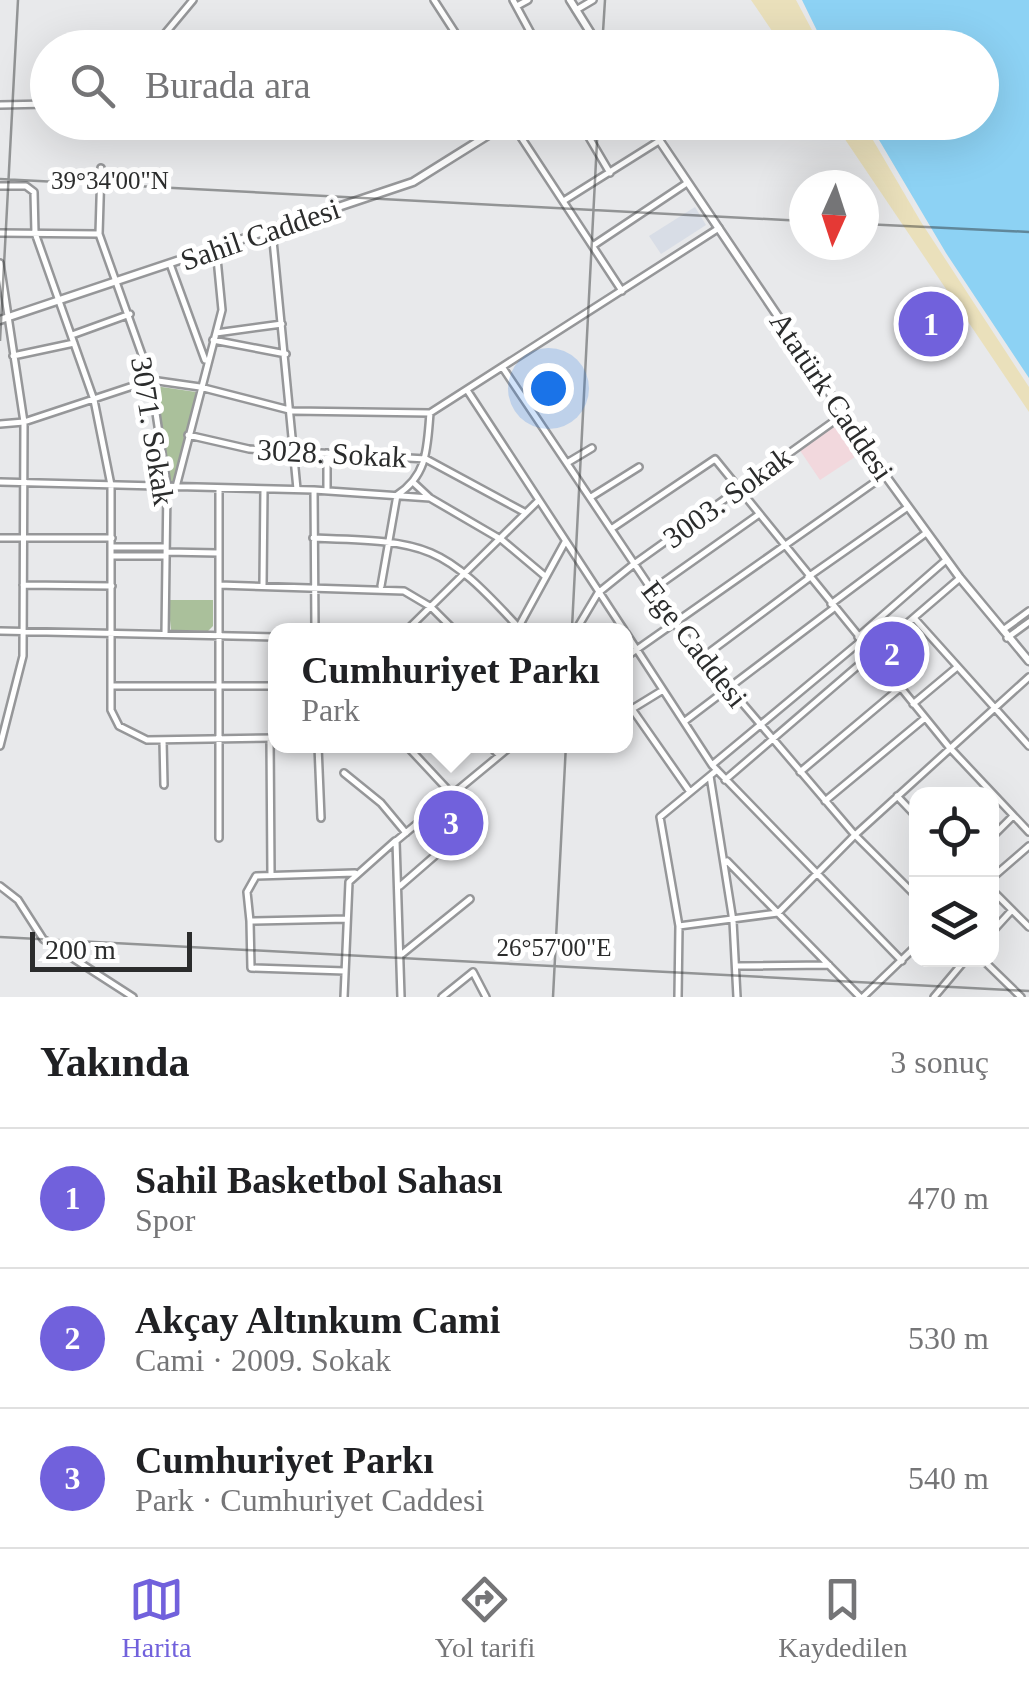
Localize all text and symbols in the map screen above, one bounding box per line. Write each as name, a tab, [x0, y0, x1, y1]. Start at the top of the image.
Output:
search box	[30, 30, 999, 140]
icon: search	[65, 58, 120, 113]
text: Burada ara	[145, 64, 311, 106]
text: 39°34'00"N	[51, 167, 169, 194]
north arrow	[789, 170, 879, 260]
street label: Sahil Caddesi	[176, 191, 344, 277]
pin: 1	[898, 286, 964, 362]
street label: Atatürk Caddesi	[764, 306, 900, 486]
street label: 3071. Sokak	[125, 354, 181, 508]
your location	[523, 363, 574, 414]
street label: 3028. Sokak	[256, 433, 408, 473]
street label: 3003. Sokak	[657, 440, 797, 554]
street label: Ege Caddesi	[636, 574, 754, 714]
pin: 2	[860, 616, 924, 692]
popup	[268, 623, 633, 753]
text: Cumhuriyet Parkı	[301, 649, 600, 691]
text: Park	[301, 692, 360, 728]
pin: 3	[418, 786, 484, 860]
map controls	[909, 787, 999, 967]
button: locate	[909, 787, 999, 877]
button: layers	[909, 877, 999, 967]
scale bar	[30, 927, 192, 971]
text: 200 m	[45, 934, 116, 965]
text: 26°57'00"E	[497, 934, 611, 961]
text: Yakında	[40, 1039, 189, 1085]
text: 3 sonuç	[890, 1044, 989, 1080]
text: Sahil Basketbol Sahası	[135, 1159, 502, 1201]
text: 1	[65, 1180, 81, 1216]
text: 470 m	[908, 1180, 989, 1216]
text: Spor	[135, 1202, 195, 1238]
text: Akçay Altınkum Cami	[135, 1299, 500, 1341]
text: 2	[65, 1320, 81, 1356]
text: 530 m	[908, 1320, 989, 1356]
text: Cami · 2009. Sokak	[135, 1342, 391, 1378]
text: Cumhuriyet Parkı	[135, 1439, 434, 1481]
text: 3	[65, 1460, 81, 1496]
text: 540 m	[908, 1460, 989, 1496]
text: Park · Cumhuriyet Caddesi	[135, 1482, 484, 1518]
tab: Harita	[122, 1572, 192, 1664]
tab: Yol tarifi	[435, 1572, 535, 1664]
tab: Kaydedilen	[778, 1572, 907, 1664]

